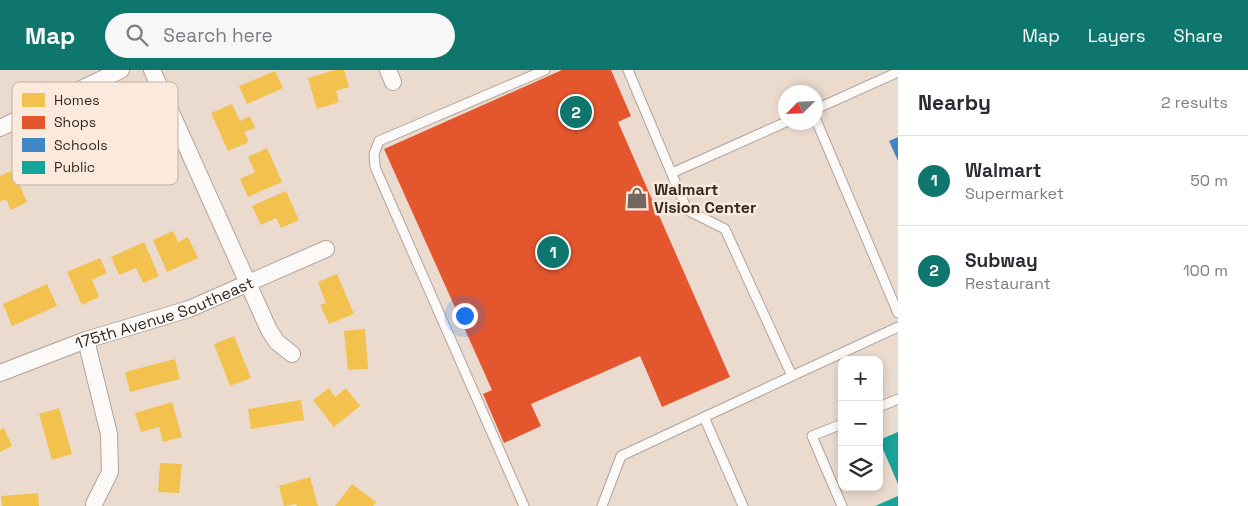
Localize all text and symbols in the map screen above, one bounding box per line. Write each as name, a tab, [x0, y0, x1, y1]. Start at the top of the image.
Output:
search box	[105, 13, 455, 58]
text: Map	[25, 20, 75, 51]
icon: search	[123, 21, 151, 49]
text: Search here	[163, 23, 273, 48]
text: Map	[1022, 24, 1060, 47]
text: Layers	[1088, 24, 1145, 47]
text: Share	[1173, 24, 1223, 47]
legend	[12, 82, 178, 185]
north arrow	[778, 85, 823, 130]
text: Nearby	[918, 89, 991, 116]
text: Homes	[54, 91, 100, 109]
text: 2 results	[1161, 92, 1228, 113]
pin: 2	[560, 93, 592, 131]
text: Shops	[54, 113, 96, 131]
text: Schools	[54, 136, 108, 154]
text: Public	[54, 158, 95, 176]
text: Walmart	[965, 158, 1041, 183]
text: 1	[930, 170, 938, 191]
text: 50 m	[1190, 170, 1228, 191]
place label: Walmart Vision Center	[654, 179, 756, 218]
text: Supermarket	[965, 183, 1064, 204]
shop icon: Walmart Vision Center	[624, 185, 650, 211]
pin: 1	[537, 233, 569, 271]
text: Subway	[965, 248, 1038, 273]
text: 2	[929, 260, 939, 281]
text: 100 m	[1183, 260, 1228, 281]
street label: 175th Avenue Southeast	[72, 272, 257, 354]
text: Restaurant	[965, 273, 1051, 294]
your location	[452, 303, 478, 329]
map controls	[838, 356, 883, 491]
button: +	[838, 356, 883, 401]
button: −	[838, 401, 883, 446]
button: layers	[838, 446, 883, 491]

